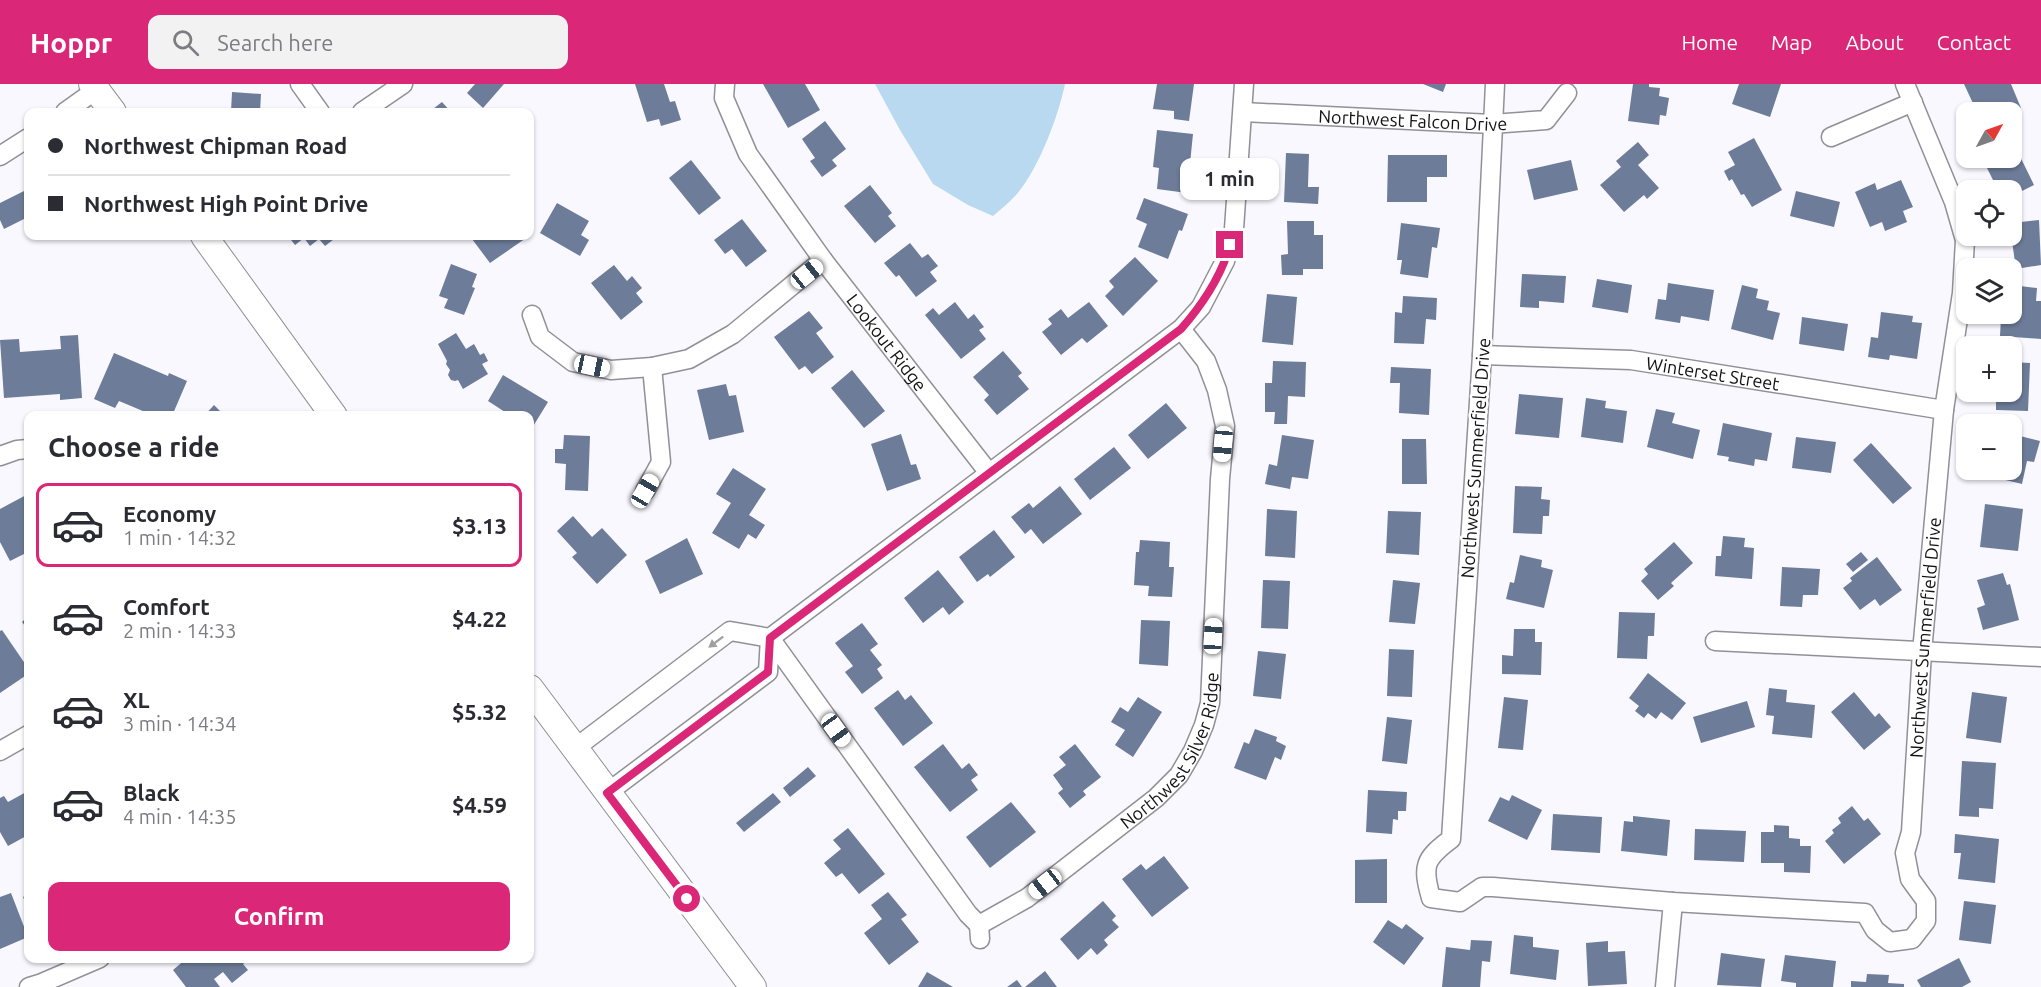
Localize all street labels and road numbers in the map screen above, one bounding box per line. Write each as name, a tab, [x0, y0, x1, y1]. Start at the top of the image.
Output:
street label: Northwest Falcon Drive	[1318, 106, 1508, 134]
street label: Lookout Ridge	[843, 290, 931, 395]
street label: Northwest Summerfield Drive	[1457, 337, 1493, 579]
street label: Winterset Street	[1645, 353, 1781, 394]
street label: Northwest Summerfield Drive	[1906, 516, 1944, 758]
street label: Northwest Silver Ridge	[1116, 672, 1221, 832]

